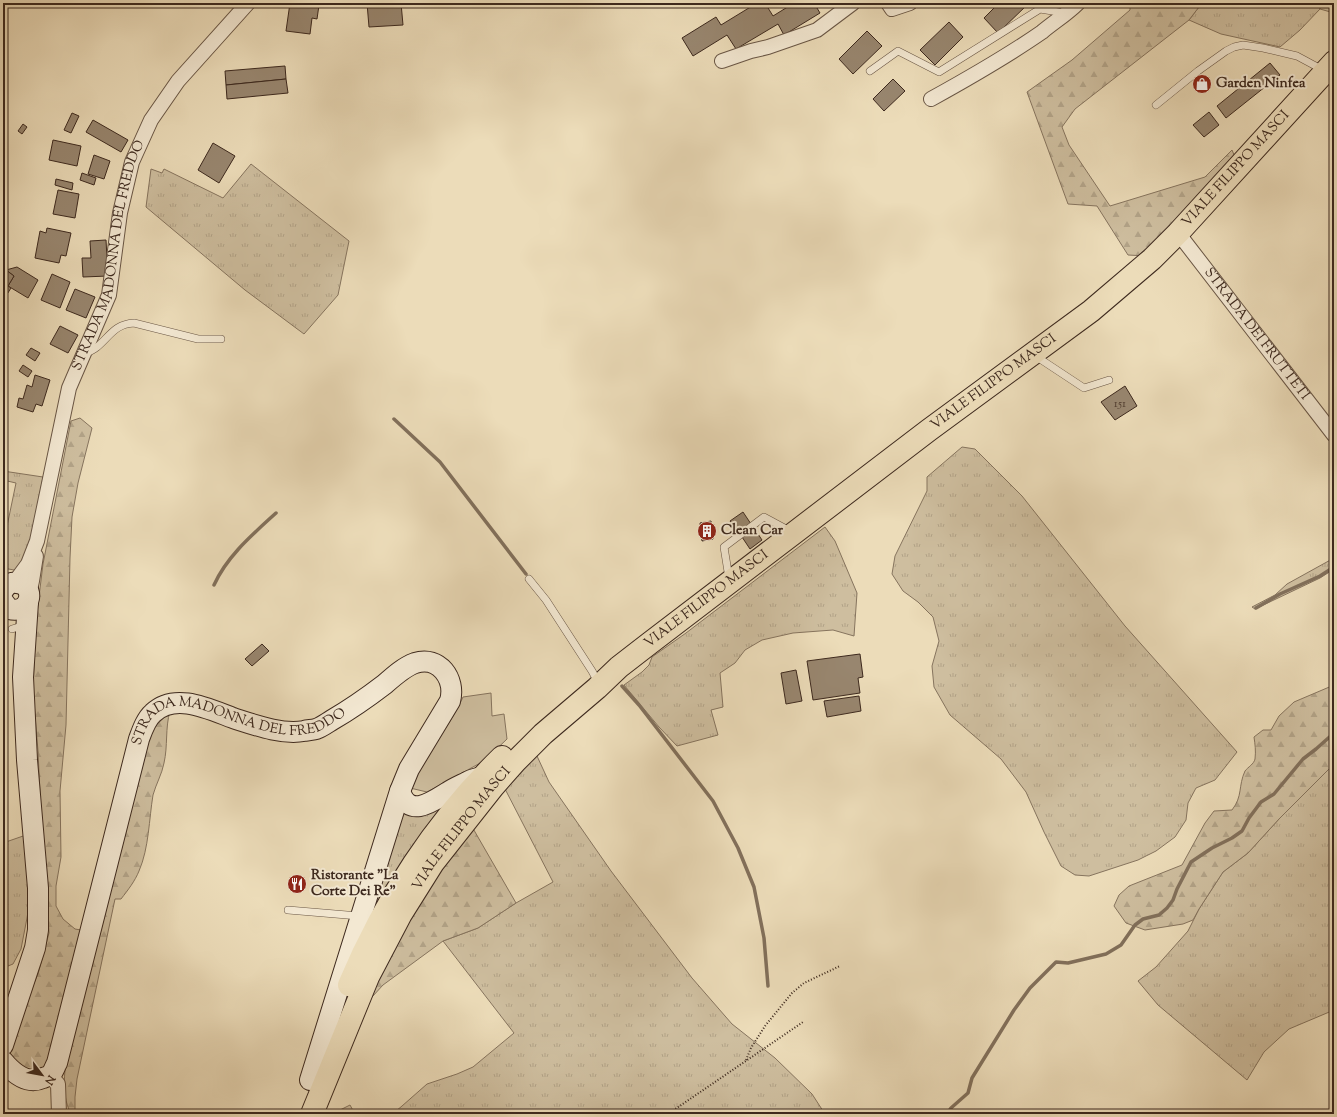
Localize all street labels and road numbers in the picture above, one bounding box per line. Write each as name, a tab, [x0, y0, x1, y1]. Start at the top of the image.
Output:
street label: VIALE FILIPPO MASCI	[1178, 106, 1295, 232]
street label: STRADA MADONNA DEL FREDDO	[68, 137, 151, 374]
street label: STRADA DEI FRUTTETI	[1199, 264, 1314, 405]
street label: VIALE FILIPPO MASCI	[927, 329, 1061, 435]
street label: VIALE FILIPPO MASCI	[640, 545, 773, 654]
street label: STRADA MADONNA DEL FREDDO	[128, 693, 350, 748]
street label: VIALE FILIPPO MASCI	[408, 762, 516, 895]

